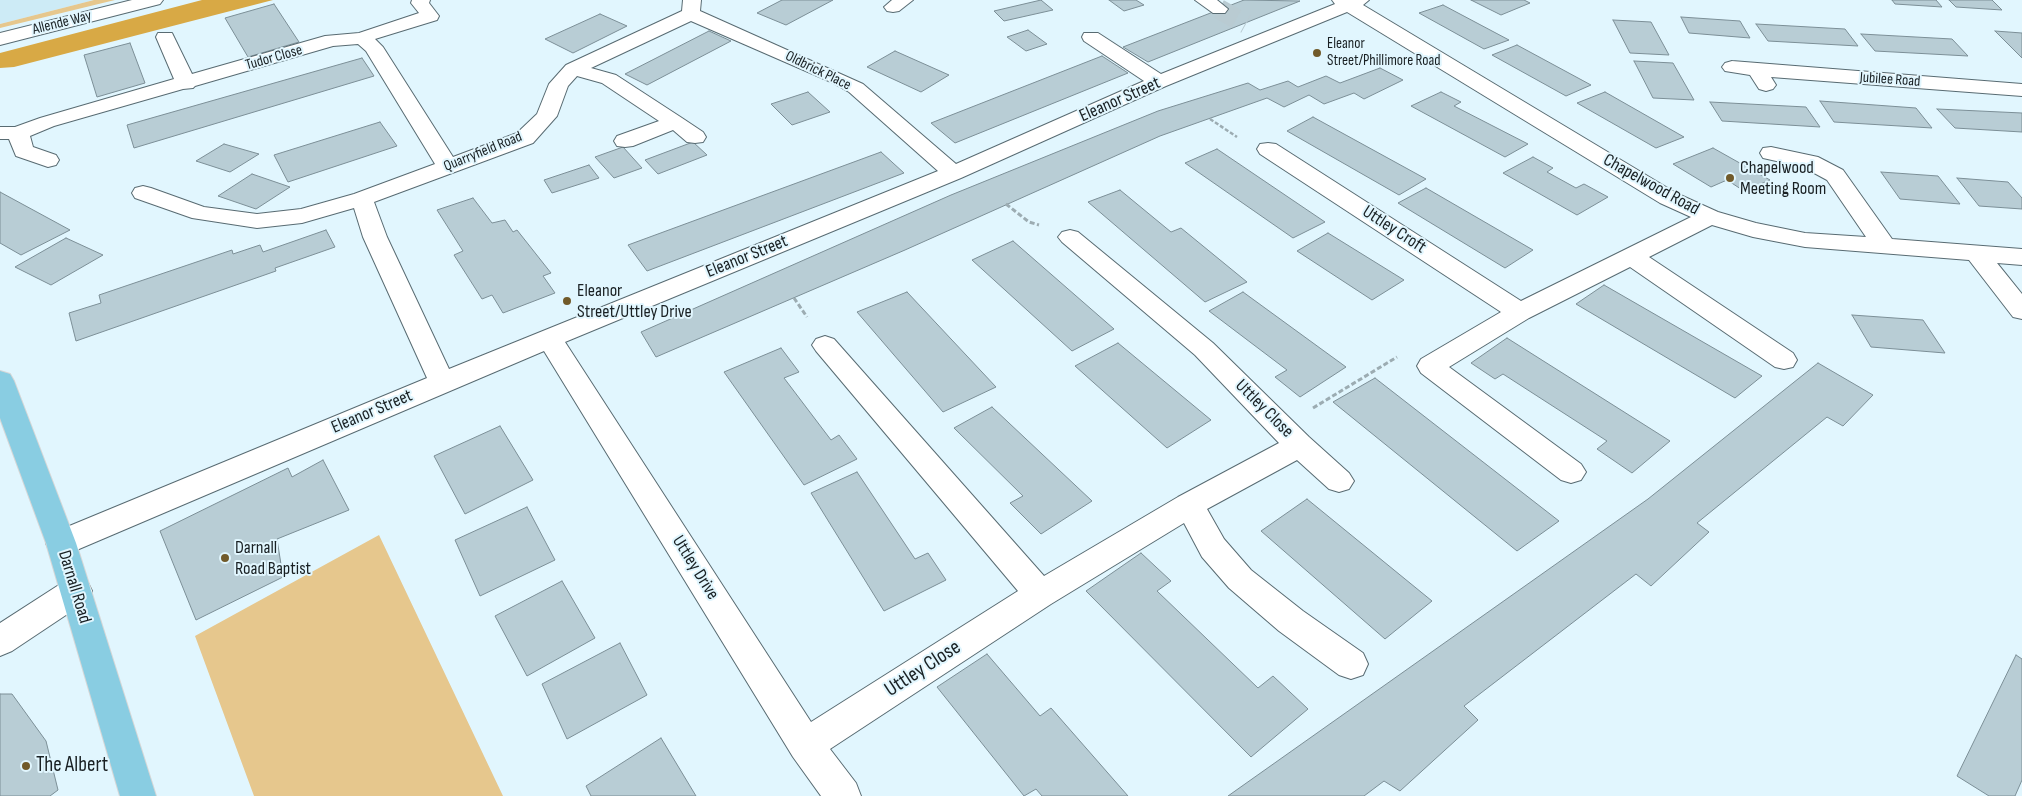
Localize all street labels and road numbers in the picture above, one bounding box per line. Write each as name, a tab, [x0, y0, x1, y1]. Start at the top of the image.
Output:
street label: Allende Way	[31, 7, 93, 39]
street label: Tudor Close	[244, 41, 304, 75]
street label: Oldbrick Place	[782, 47, 854, 95]
street label: Jubilee Road	[1859, 69, 1921, 91]
street label: Eleanor Street	[1076, 73, 1164, 127]
street label: Quarryfield Road	[441, 128, 525, 176]
street label: Chapelwood Road	[1599, 150, 1703, 220]
street label: Uttley Croft	[1358, 201, 1430, 259]
street label: Eleanor Street	[703, 231, 791, 283]
street label: Uttley Close	[1230, 375, 1298, 443]
street label: Eleanor Street	[328, 385, 416, 439]
street label: Uttley Drive	[667, 532, 723, 604]
street label: Darnall Road	[53, 548, 95, 626]
street label: Uttley Close	[880, 635, 966, 703]

